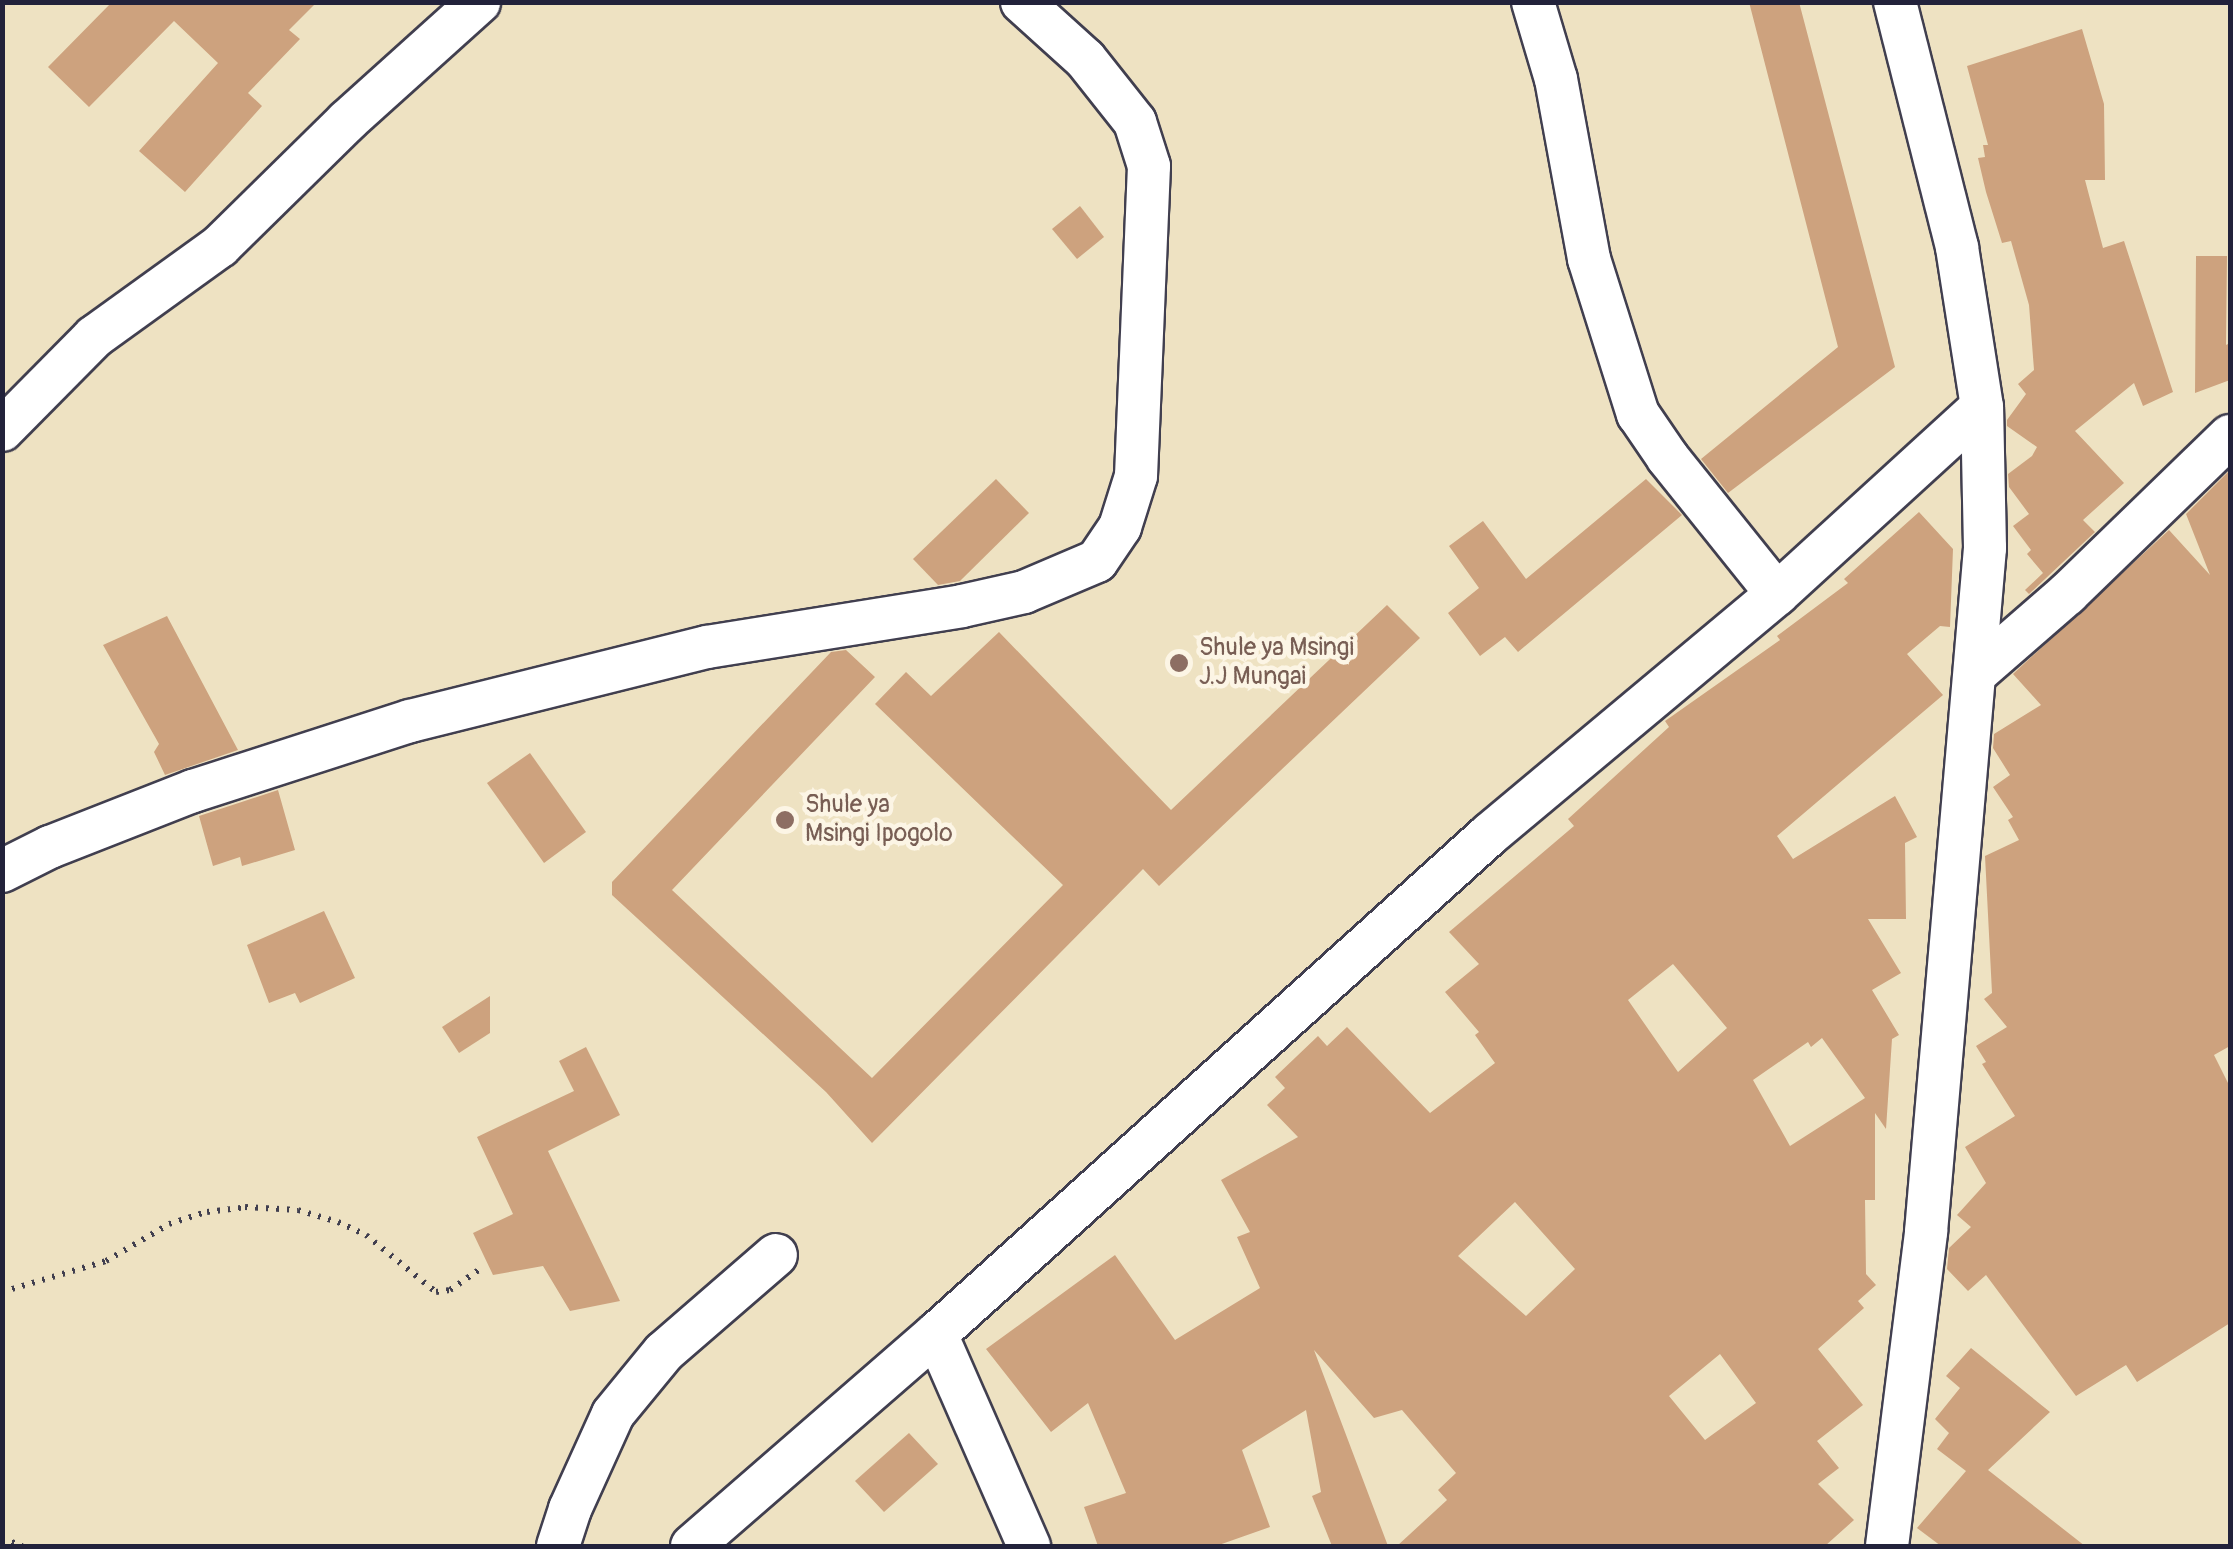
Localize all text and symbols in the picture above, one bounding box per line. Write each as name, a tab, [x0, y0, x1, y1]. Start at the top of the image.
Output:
place label: Shule ya Msingi J.J Mungai	[1199, 634, 1354, 693]
marker: Shule ya Msingi J.J Mungai	[1168, 652, 1190, 674]
place label: Shule ya Msingi Ipogolo	[805, 791, 953, 850]
marker: Shule ya Msingi Ipogolo	[774, 809, 796, 831]

